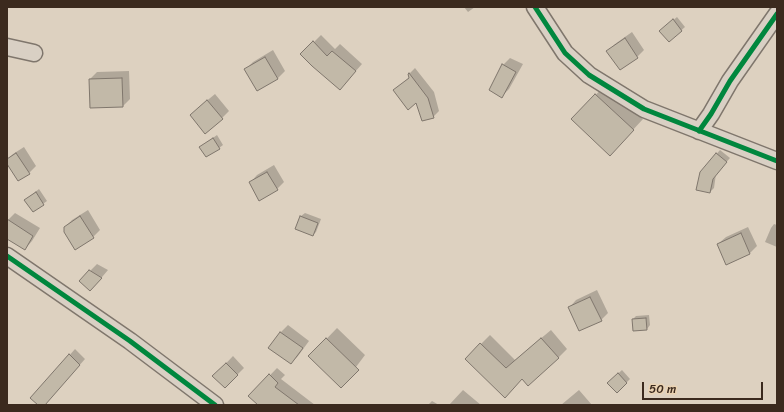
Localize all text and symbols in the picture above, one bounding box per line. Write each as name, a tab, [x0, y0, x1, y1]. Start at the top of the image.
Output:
scale bar	[644, 374, 765, 400]
text: 50 m	[649, 378, 676, 400]

